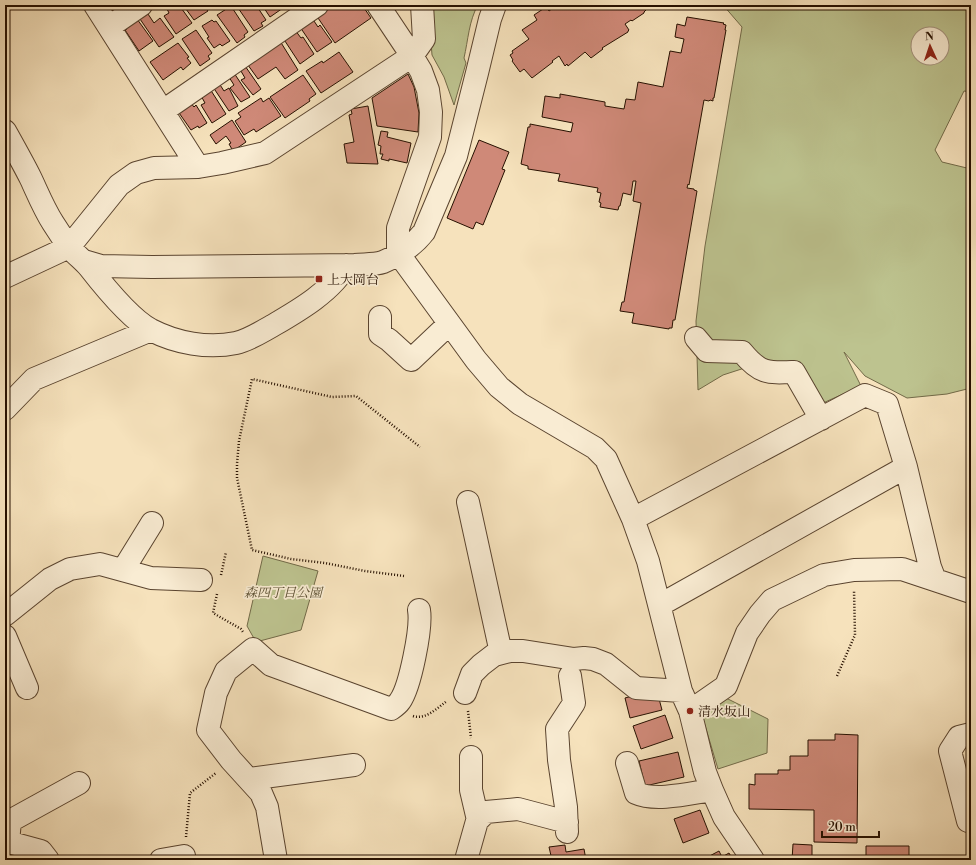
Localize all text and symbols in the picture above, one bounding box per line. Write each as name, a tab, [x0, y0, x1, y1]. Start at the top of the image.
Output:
north arrow	[910, 26, 950, 66]
text: N	[925, 30, 935, 44]
place label: 上大岡台	[327, 272, 379, 288]
marker: 上大岡台	[314, 274, 324, 284]
park label: 森四丁目公園	[244, 585, 324, 601]
place label: 清水坂山	[698, 704, 750, 720]
marker: 清水坂山	[685, 706, 695, 716]
scale bar	[822, 813, 879, 839]
text: 20 m	[828, 820, 856, 835]

